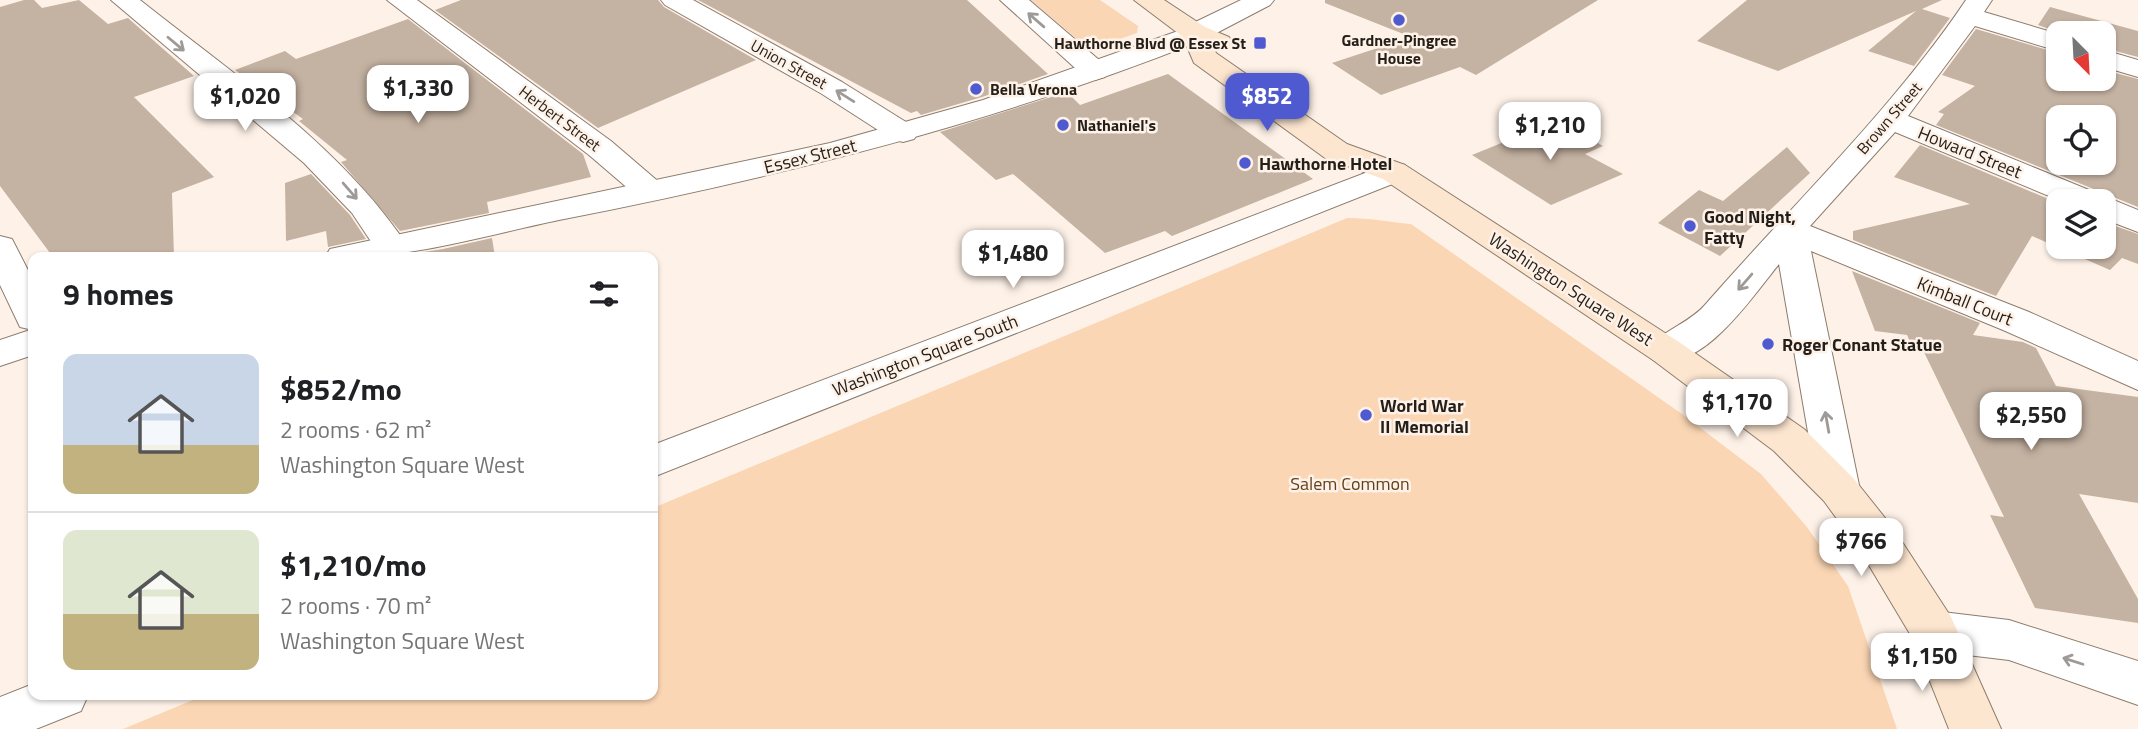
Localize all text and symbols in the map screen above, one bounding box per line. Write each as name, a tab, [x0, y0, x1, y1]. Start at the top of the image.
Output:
one-way arrow	[1027, 12, 1045, 28]
marker: Gardner-Pingree House	[1391, 12, 1407, 28]
north arrow	[2046, 21, 2116, 91]
map controls	[2046, 21, 2116, 259]
place label: Gardner-Pingree House	[1342, 28, 1456, 70]
place label: Hawthorne Blvd @ Essex St	[1054, 31, 1246, 55]
street label: Union Street	[746, 33, 832, 95]
marker: Hawthorne Blvd @ Essex St	[1252, 35, 1268, 51]
one-way arrow	[167, 36, 185, 52]
pin: $1,330	[361, 66, 475, 125]
text: $1,330	[383, 70, 453, 105]
pin: $1,020	[188, 74, 302, 133]
pin: $852	[1226, 74, 1308, 133]
street label: Brown Street	[1851, 76, 1928, 160]
place label: Bella Verona	[990, 77, 1077, 101]
text: $1,020	[210, 78, 280, 113]
text: $852	[1241, 78, 1293, 113]
street label: Herbert Street	[514, 79, 606, 157]
marker: Bella Verona	[968, 81, 984, 97]
one-way arrow	[836, 89, 856, 103]
pin: $1,210	[1493, 102, 1607, 162]
button: locate	[2046, 105, 2116, 175]
text: $1,210	[1515, 107, 1585, 142]
place label: Nathaniel's	[1077, 113, 1156, 137]
marker: Nathaniel's	[1055, 117, 1071, 133]
street label: Howard Street	[1914, 119, 2027, 185]
street label: Essex Street	[761, 131, 860, 180]
place label: Hawthorne Hotel	[1259, 150, 1392, 177]
marker: Hawthorne Hotel	[1237, 155, 1253, 171]
one-way arrow	[342, 181, 358, 199]
button: layers	[2046, 189, 2116, 259]
place label: Good Night, Fatty	[1704, 203, 1796, 251]
marker: Good Night, Fatty	[1682, 218, 1698, 234]
street label: Washington Square West	[1483, 226, 1659, 353]
pin: $1,480	[956, 230, 1070, 290]
text: $1,480	[978, 235, 1048, 270]
street label: Kimball Court	[1913, 270, 2018, 333]
text: 9 homes	[63, 271, 174, 317]
one-way arrow	[1737, 273, 1754, 290]
icon: filters	[585, 275, 623, 313]
street label: Washington Square South	[828, 307, 1022, 403]
place label: Roger Conant Statue	[1782, 331, 1942, 358]
marker: Roger Conant Statue	[1760, 336, 1776, 352]
text: $852/mo	[280, 366, 402, 412]
pin: $1,170	[1680, 380, 1794, 439]
icon: home	[119, 382, 203, 466]
text: $1,170	[1702, 384, 1772, 419]
place label: World War II Memorial	[1380, 392, 1469, 440]
pin: $2,550	[1974, 392, 2088, 452]
text: $2,550	[1996, 397, 2066, 432]
marker: World War II Memorial	[1358, 407, 1374, 423]
one-way arrow	[1820, 411, 1833, 434]
text: 2 rooms · 62 m²	[280, 412, 431, 447]
text: Washington Square West	[280, 447, 524, 482]
park label: Salem Common	[1290, 470, 1410, 497]
pin: $766	[1820, 518, 1902, 578]
text: $766	[1835, 523, 1887, 558]
text: $1,210/mo	[280, 542, 426, 588]
icon: home	[119, 558, 203, 642]
text: 2 rooms · 70 m²	[280, 588, 431, 623]
text: Washington Square West	[280, 623, 524, 658]
pin: $1,150	[1865, 634, 1979, 693]
text: $1,150	[1887, 638, 1957, 673]
one-way arrow	[2063, 654, 2085, 666]

